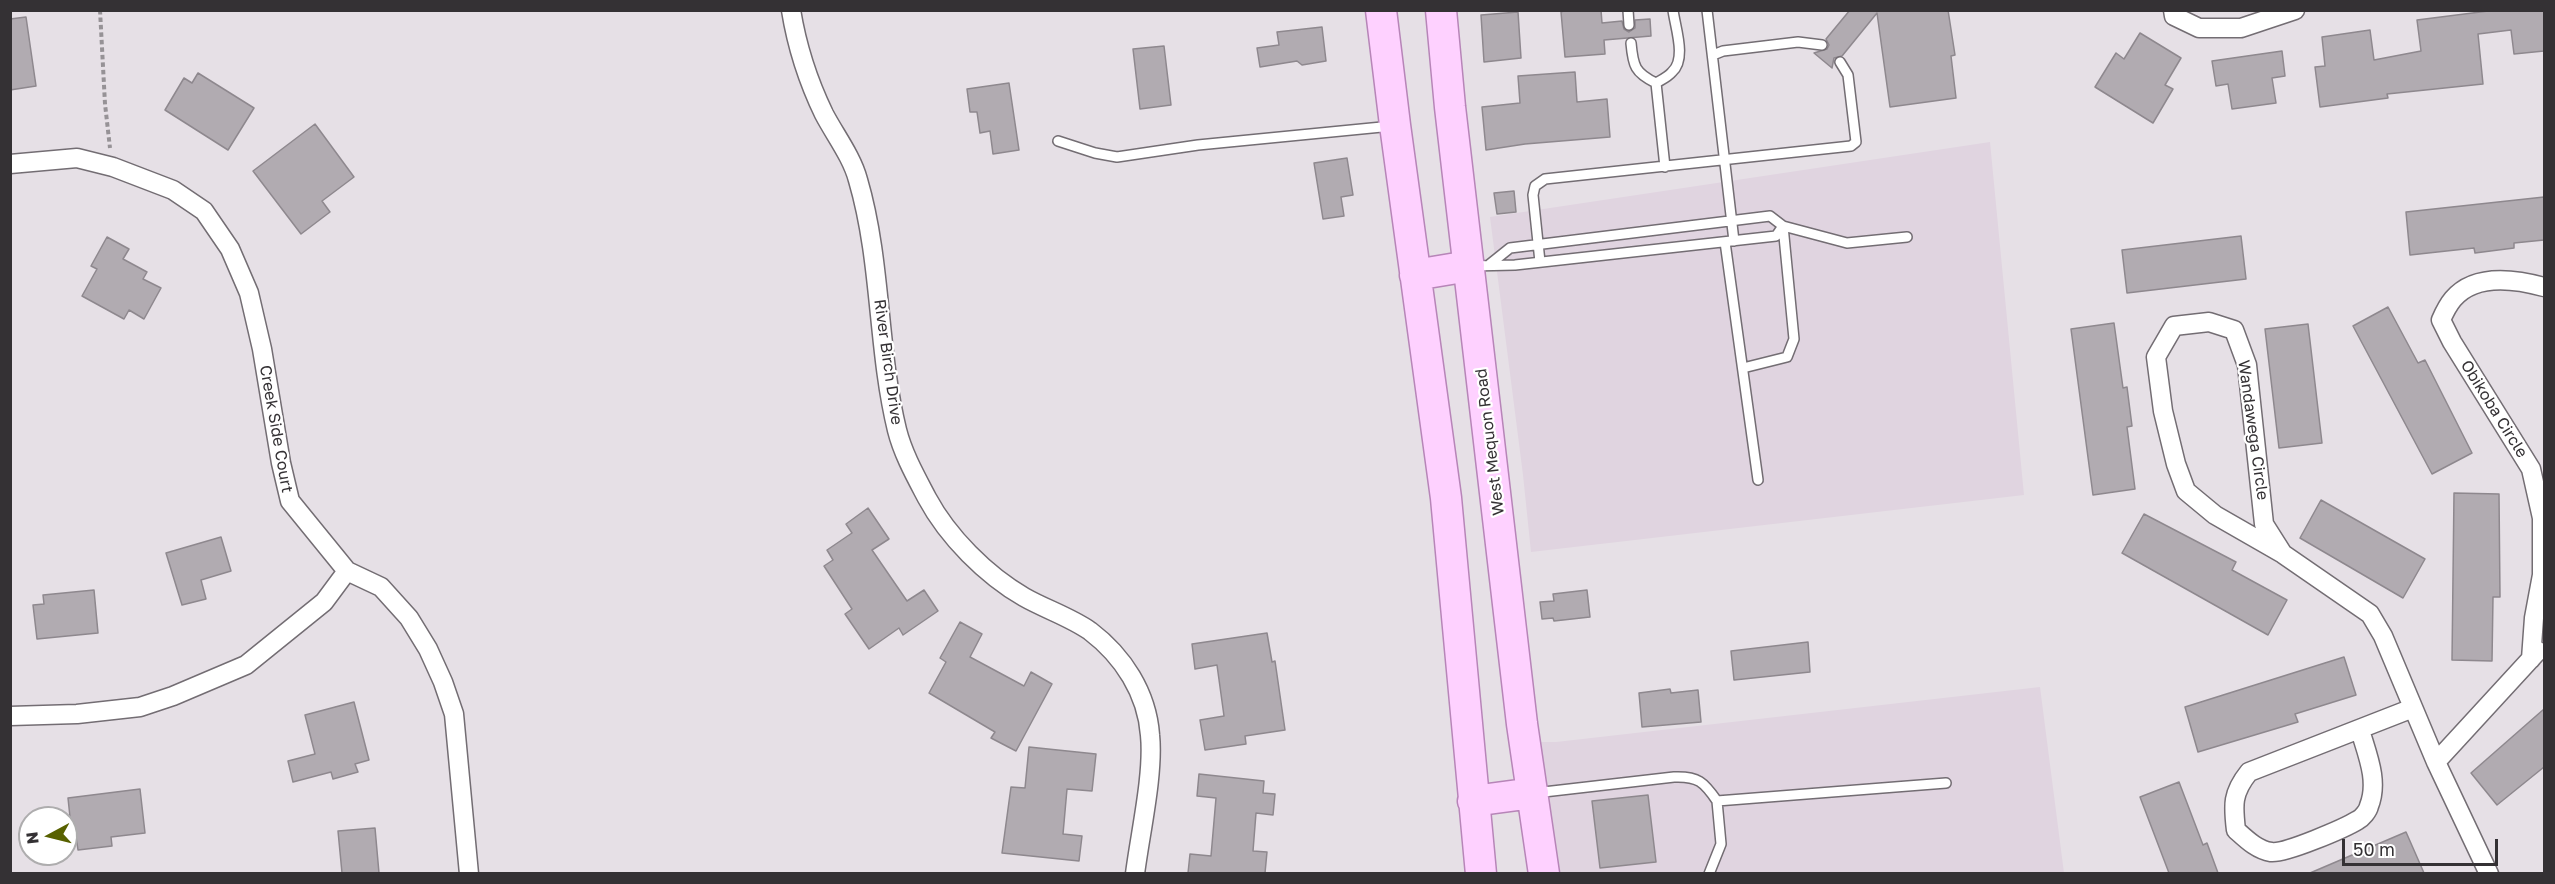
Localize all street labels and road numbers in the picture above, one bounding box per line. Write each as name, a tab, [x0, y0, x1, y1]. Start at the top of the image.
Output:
street label: River Birch Drive	[870, 298, 906, 426]
street label: Obikoba Circle	[2456, 357, 2532, 461]
street label: Wandawega Circle	[2234, 359, 2272, 501]
street label: Creek Side Court	[255, 364, 297, 494]
street label: West Mequon Road	[1471, 367, 1509, 517]

